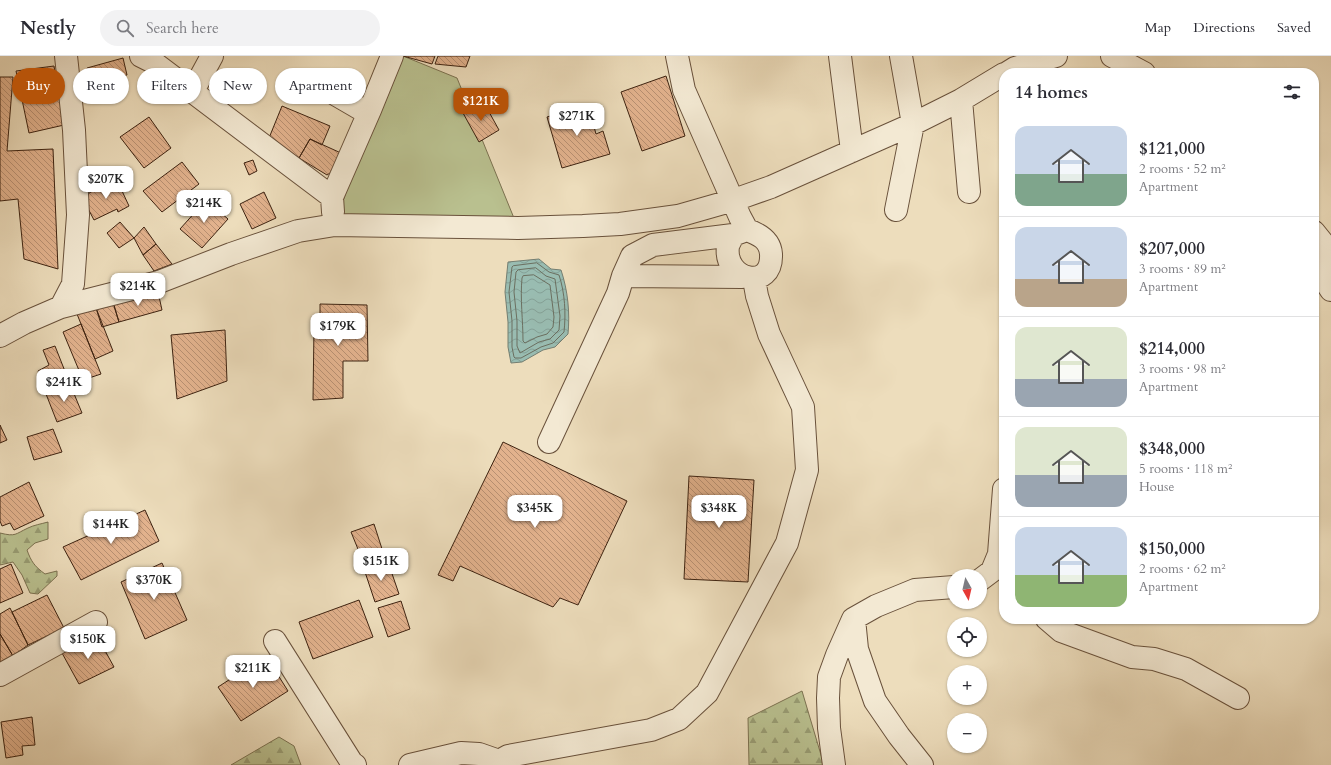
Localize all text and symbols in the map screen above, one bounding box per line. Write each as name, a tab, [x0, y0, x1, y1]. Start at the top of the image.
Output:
search box	[100, 10, 380, 46]
text: Nestly	[20, 15, 76, 41]
icon: search	[114, 17, 136, 39]
text: Search here	[146, 18, 219, 38]
text: Map	[1145, 18, 1171, 37]
text: Directions	[1193, 18, 1255, 37]
text: Saved	[1277, 18, 1311, 37]
chip: Buy	[12, 68, 65, 104]
chip: Rent	[73, 68, 129, 104]
chip: Filters	[137, 68, 201, 104]
chip: New	[209, 68, 267, 104]
chip: Apartment	[275, 68, 366, 104]
text: 14 homes	[1015, 81, 1088, 104]
icon: filters	[1281, 81, 1303, 103]
pin: $121K	[453, 88, 509, 122]
text: $121K	[462, 92, 500, 110]
pin: $271K	[549, 103, 605, 137]
text: $271K	[558, 107, 596, 125]
text: $121,000	[1139, 137, 1205, 160]
icon: home	[1047, 142, 1095, 190]
text: 2 rooms · 52 m²	[1139, 160, 1226, 178]
pin: $207K	[78, 166, 134, 200]
text: $207K	[87, 170, 125, 188]
text: Apartment	[1139, 178, 1198, 196]
pin: $214K	[176, 190, 232, 224]
text: $214K	[185, 194, 223, 212]
text: $207,000	[1139, 237, 1205, 260]
icon: home	[1047, 243, 1095, 291]
text: 3 rooms · 89 m²	[1139, 260, 1226, 278]
pin: $214K	[110, 273, 166, 307]
text: $214K	[119, 277, 157, 295]
text: Apartment	[1139, 278, 1198, 296]
pin: $179K	[310, 313, 366, 347]
text: $179K	[319, 317, 357, 335]
text: $214,000	[1139, 337, 1205, 360]
icon: home	[1047, 343, 1095, 391]
text: 3 rooms · 98 m²	[1139, 360, 1226, 378]
pin: $241K	[36, 369, 92, 403]
text: $241K	[45, 373, 83, 391]
text: Apartment	[1139, 378, 1198, 396]
text: $348,000	[1139, 437, 1205, 460]
icon: home	[1047, 443, 1095, 491]
text: 5 rooms · 118 m²	[1139, 460, 1232, 478]
text: House	[1139, 478, 1174, 496]
pin: $345K	[507, 495, 563, 529]
pin: $348K	[691, 495, 747, 529]
text: $345K	[516, 499, 554, 517]
text: $348K	[700, 499, 738, 517]
pin: $144K	[83, 511, 139, 545]
text: $144K	[92, 515, 130, 533]
text: $150,000	[1139, 537, 1205, 560]
icon: home	[1047, 543, 1095, 591]
pin: $151K	[353, 548, 409, 582]
text: $151K	[362, 552, 400, 570]
text: 2 rooms · 62 m²	[1139, 560, 1226, 578]
pin: $370K	[126, 567, 182, 601]
north arrow	[947, 569, 987, 609]
map controls	[947, 569, 987, 753]
text: $370K	[135, 571, 173, 589]
text: Apartment	[1139, 578, 1198, 596]
button: locate	[947, 617, 987, 657]
pin: $150K	[60, 626, 116, 660]
text: $150K	[69, 630, 107, 648]
pin: $211K	[225, 655, 281, 689]
text: $211K	[234, 659, 272, 677]
button: +	[947, 665, 987, 705]
button: −	[947, 713, 987, 753]

